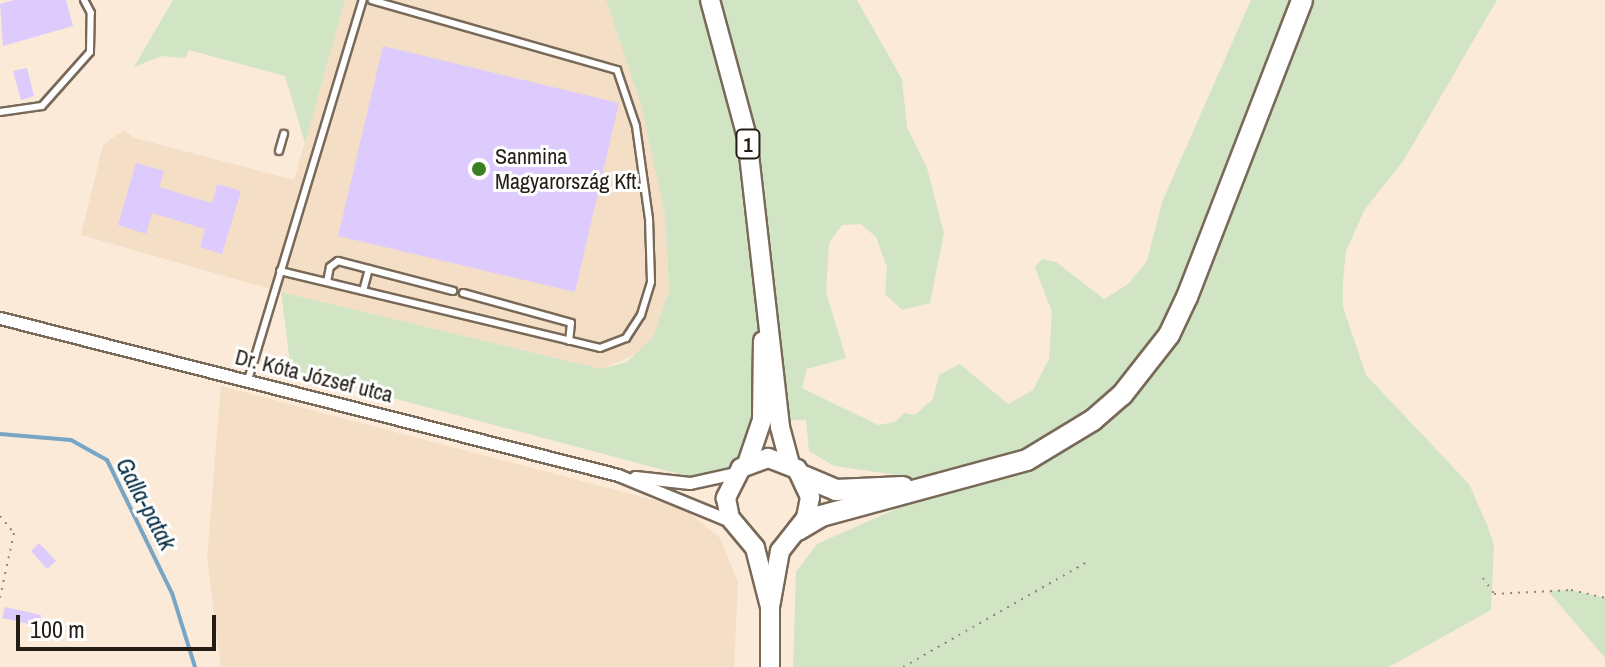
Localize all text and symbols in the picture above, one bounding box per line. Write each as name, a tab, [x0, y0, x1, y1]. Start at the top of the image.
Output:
road number: 1	[734, 128, 762, 160]
place label: Sanmina Magyarország Kft.	[495, 143, 641, 194]
marker: Sanmina Magyarország Kft.	[470, 160, 488, 178]
street label: Dr. Kóta József utca	[232, 344, 396, 408]
water label: Galla-patak	[110, 453, 182, 555]
scale bar	[20, 599, 220, 649]
text: 100 m	[30, 613, 85, 645]

